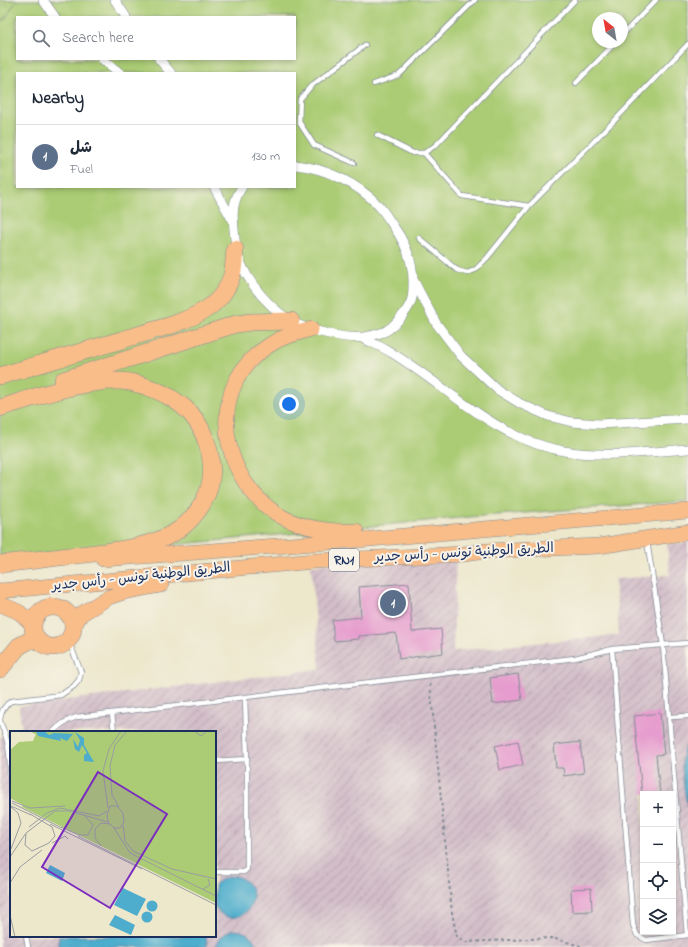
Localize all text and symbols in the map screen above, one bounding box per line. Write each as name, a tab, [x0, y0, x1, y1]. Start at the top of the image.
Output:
north arrow	[592, 12, 628, 48]
search box	[16, 16, 296, 60]
icon: search	[30, 27, 52, 49]
text: Search here	[62, 27, 134, 49]
text: Nearby	[32, 86, 84, 111]
text: شل	[70, 137, 92, 159]
text: 1	[43, 147, 47, 166]
text: 130 m	[252, 147, 280, 166]
text: Fuel	[70, 160, 93, 179]
your location	[279, 394, 299, 414]
street label: الطريق الوطنية تونس - رأس جدير	[373, 538, 554, 568]
road number: RN1	[329, 549, 359, 571]
street label: الطريق الوطنية تونس - رأس جدير	[50, 557, 231, 597]
pin: 1	[380, 588, 406, 618]
inset map	[10, 731, 216, 937]
map controls	[640, 791, 676, 935]
button: +	[640, 791, 676, 827]
button: −	[640, 827, 676, 863]
button: locate	[640, 863, 676, 899]
button: layers	[640, 899, 676, 935]

